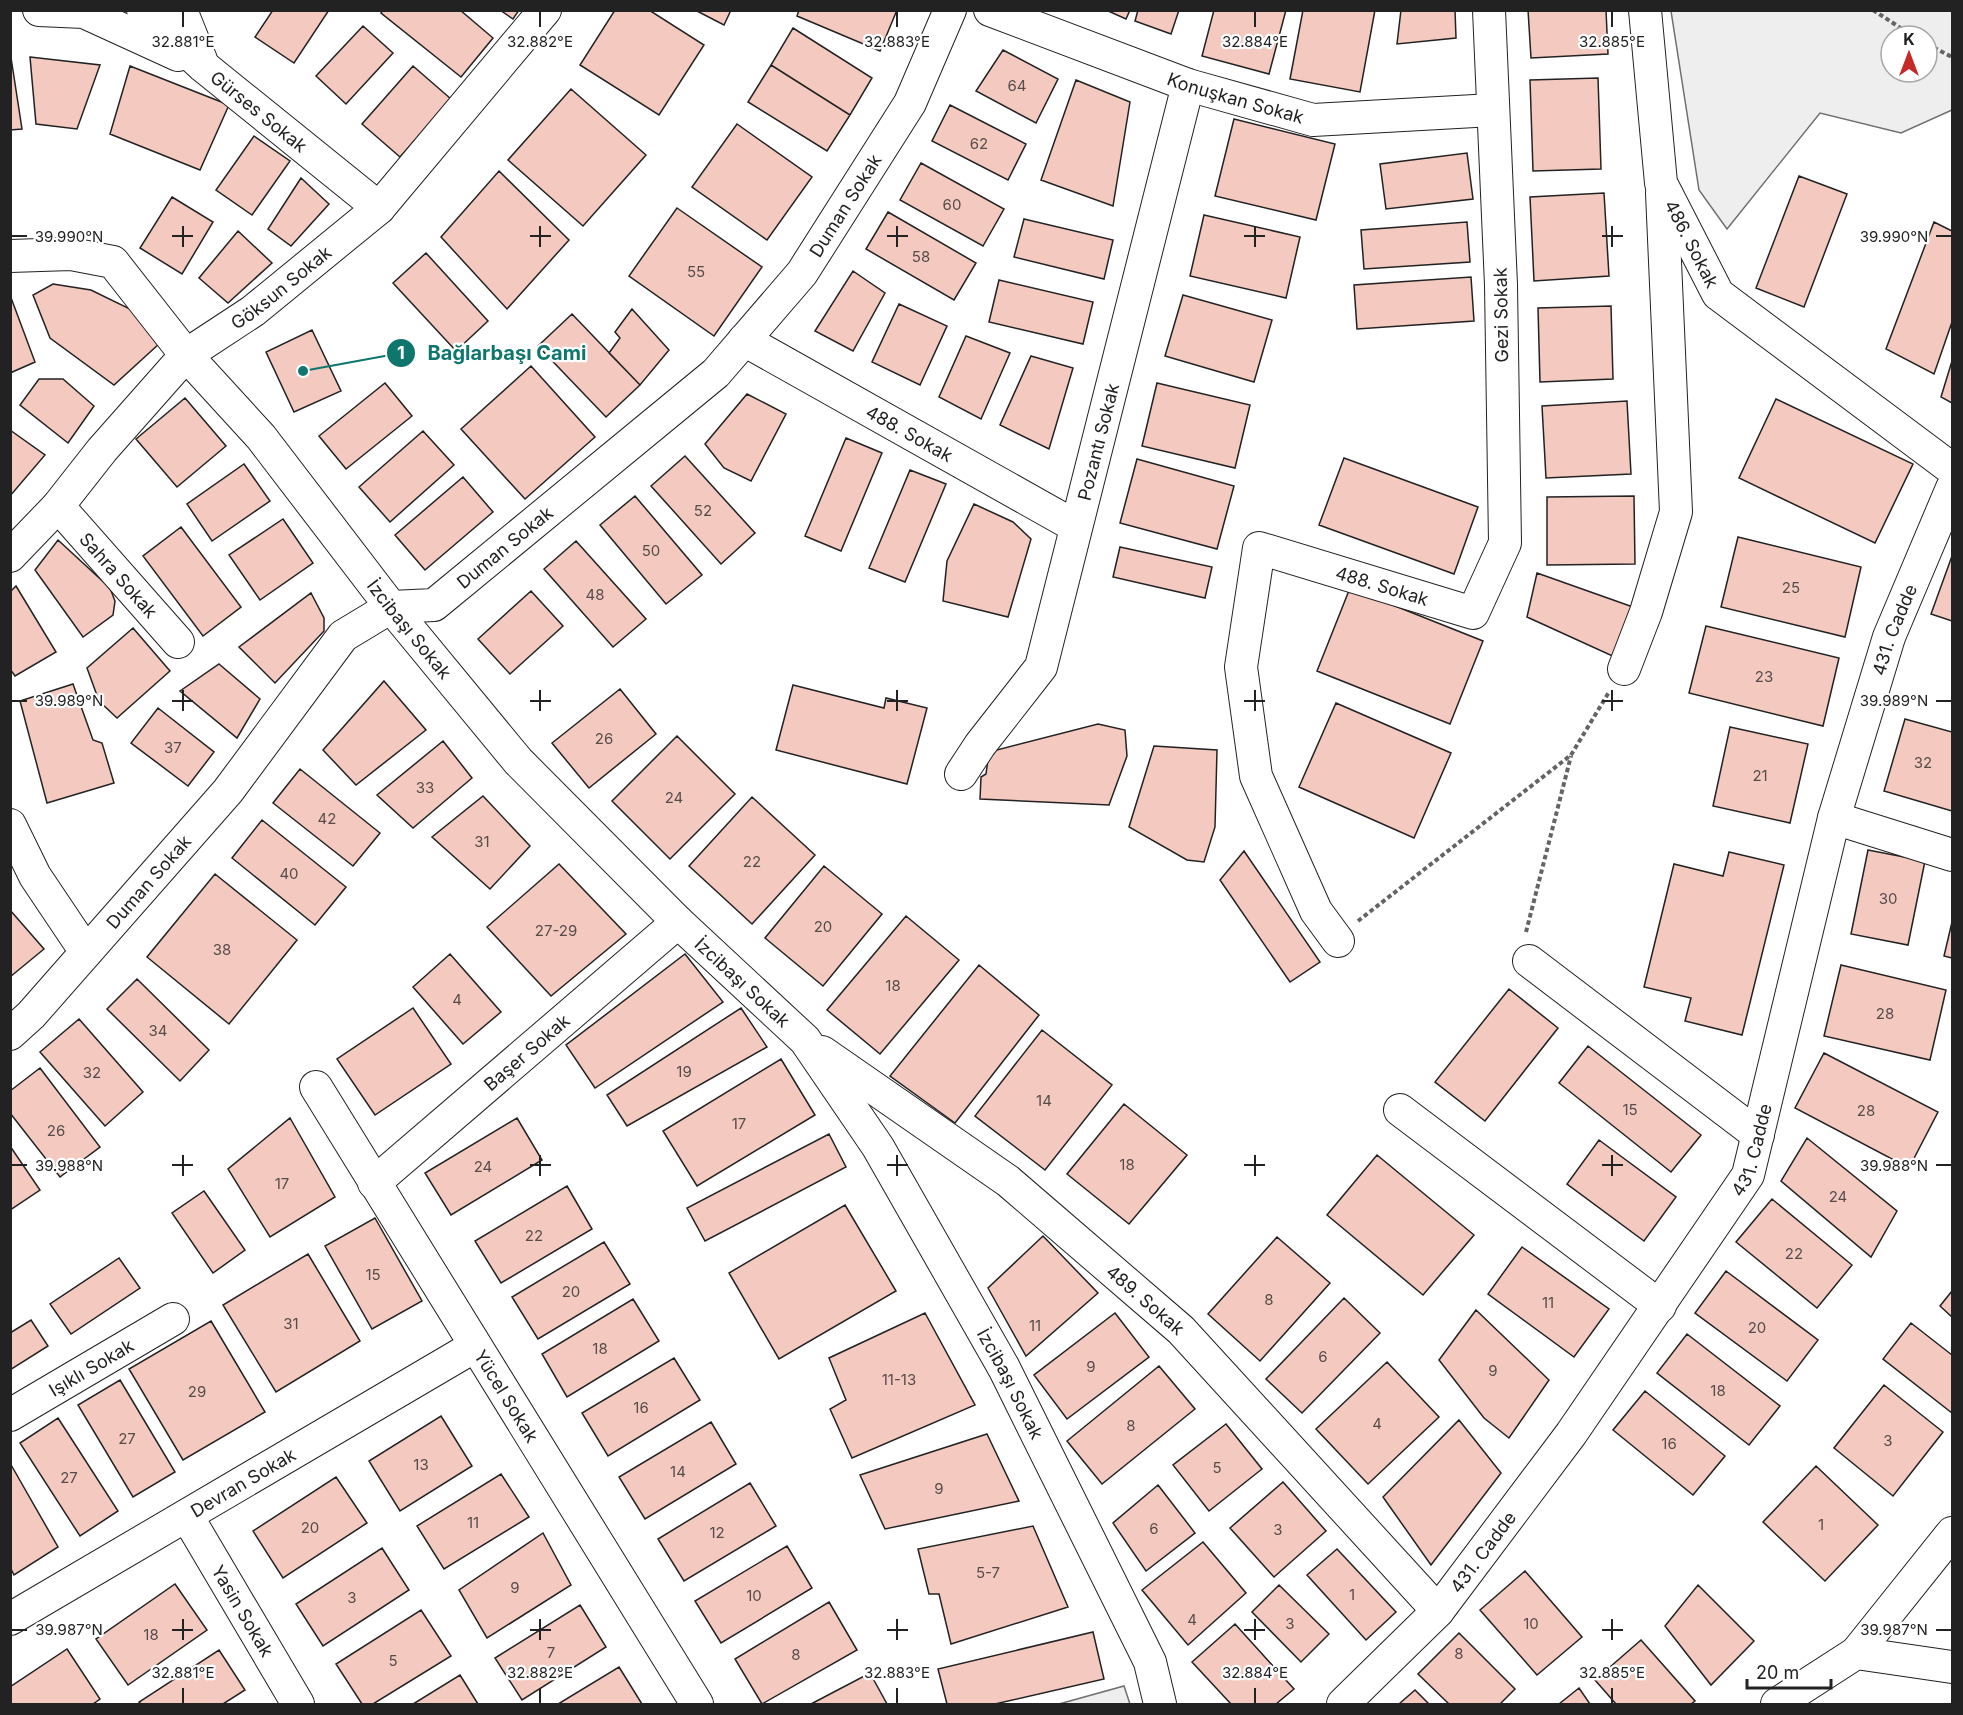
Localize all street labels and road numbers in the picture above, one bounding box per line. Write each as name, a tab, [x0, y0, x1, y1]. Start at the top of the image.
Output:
street label: Gürses Sokak	[207, 66, 311, 156]
street label: Konuşkan Sokak	[1164, 68, 1306, 127]
street label: Duman Sokak	[805, 150, 885, 261]
street label: 486. Sokak	[1661, 196, 1723, 291]
street label: Göksun Sokak	[227, 241, 335, 333]
street label: Gezi Sokak	[1490, 267, 1512, 363]
street label: Pozantı Sokak	[1073, 381, 1123, 503]
street label: 488. Sokak	[863, 400, 957, 466]
street label: Duman Sokak	[452, 502, 557, 592]
street label: Sahra Sokak	[76, 528, 162, 622]
street label: 488. Sokak	[1333, 561, 1431, 609]
street label: İzcibaşı Sokak	[363, 575, 456, 683]
street label: 431. Cadde	[1867, 581, 1921, 678]
street label: Duman Sokak	[102, 830, 195, 933]
street label: İzcibaşı Sokak	[691, 932, 794, 1031]
street label: Başer Sokak	[479, 1010, 574, 1095]
street label: 431. Cadde	[1726, 1102, 1775, 1200]
street label: 489. Sokak	[1102, 1260, 1189, 1339]
street label: İzcibaşı Sokak	[973, 1324, 1048, 1442]
street label: Işıklı Sokak	[45, 1334, 137, 1400]
street label: Yücel Sokak	[470, 1346, 543, 1446]
street label: Devran Sokak	[187, 1443, 299, 1521]
street label: 431. Cadde	[1445, 1507, 1520, 1597]
street label: Yasin Sokak	[208, 1561, 278, 1660]

